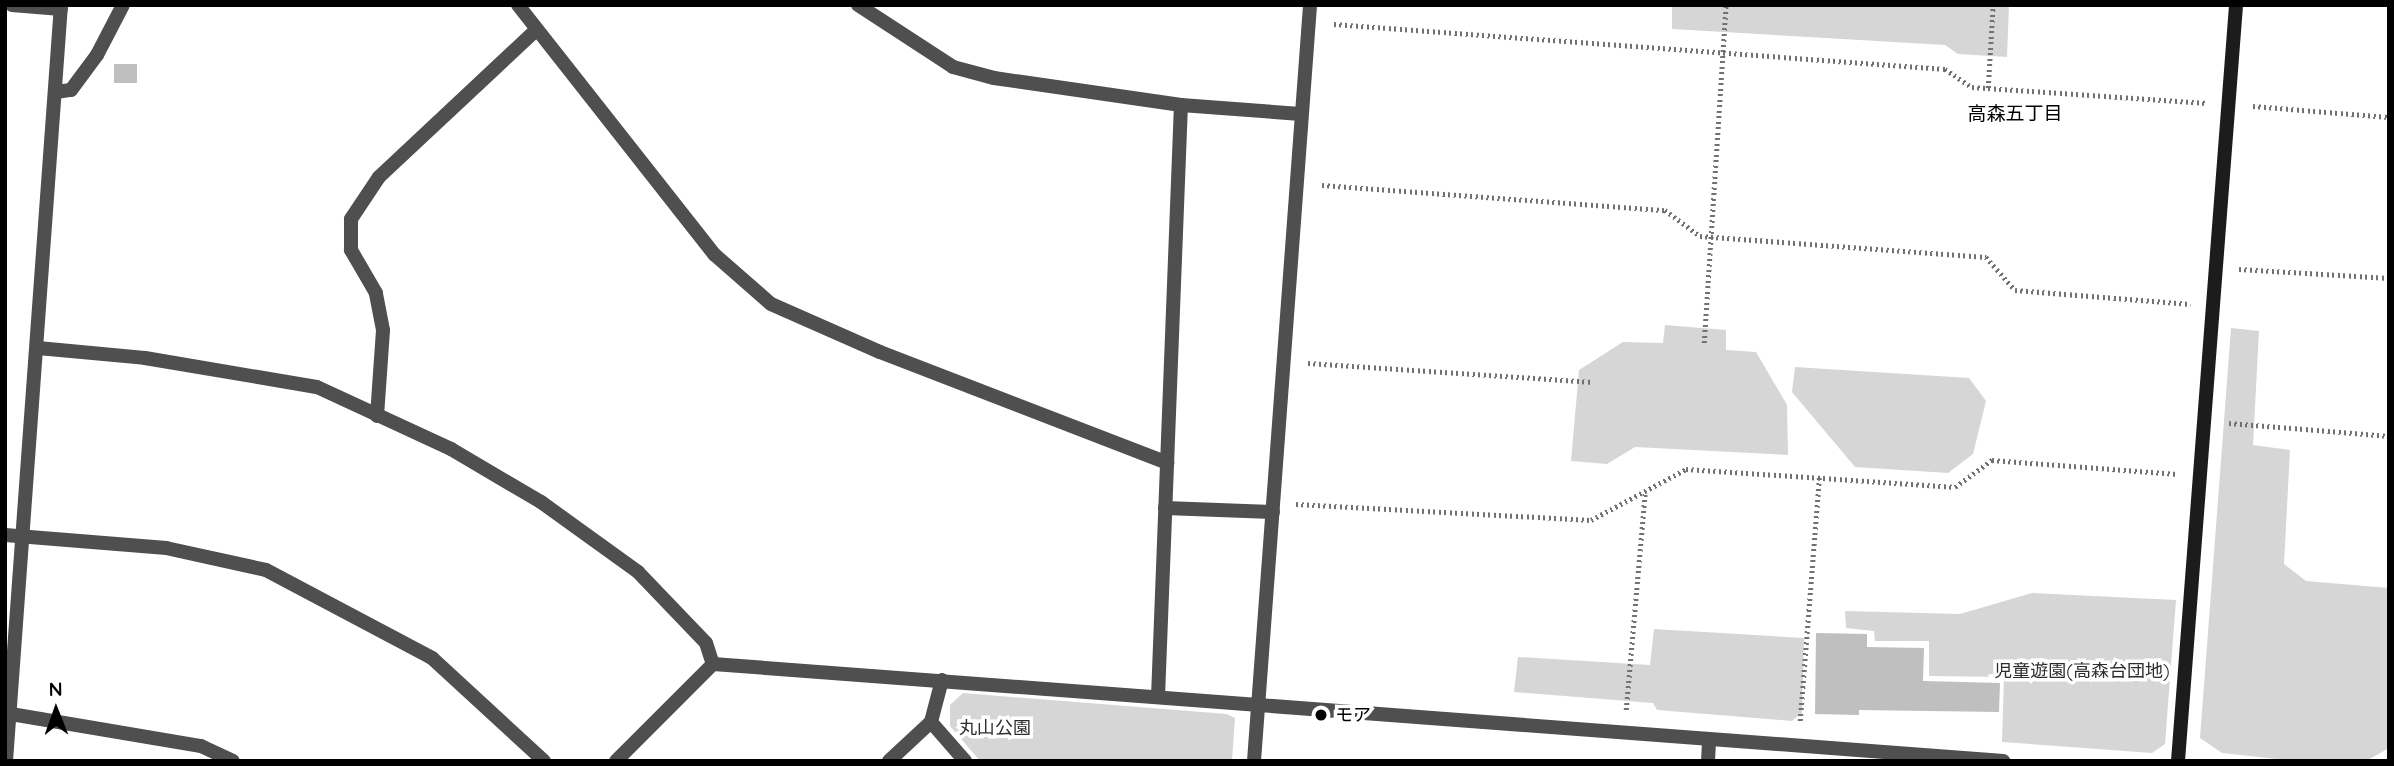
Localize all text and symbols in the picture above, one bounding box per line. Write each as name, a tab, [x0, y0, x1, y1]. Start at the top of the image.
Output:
district label: 高森五丁目	[1968, 103, 2062, 125]
park label: 児童遊園(高森台団地)	[1994, 660, 2170, 682]
north arrow	[21, 675, 91, 745]
text: N	[48, 677, 63, 701]
place label: モア	[1335, 704, 1371, 726]
marker: モア	[1313, 707, 1329, 723]
park label: 丸山公園	[959, 717, 1031, 739]

